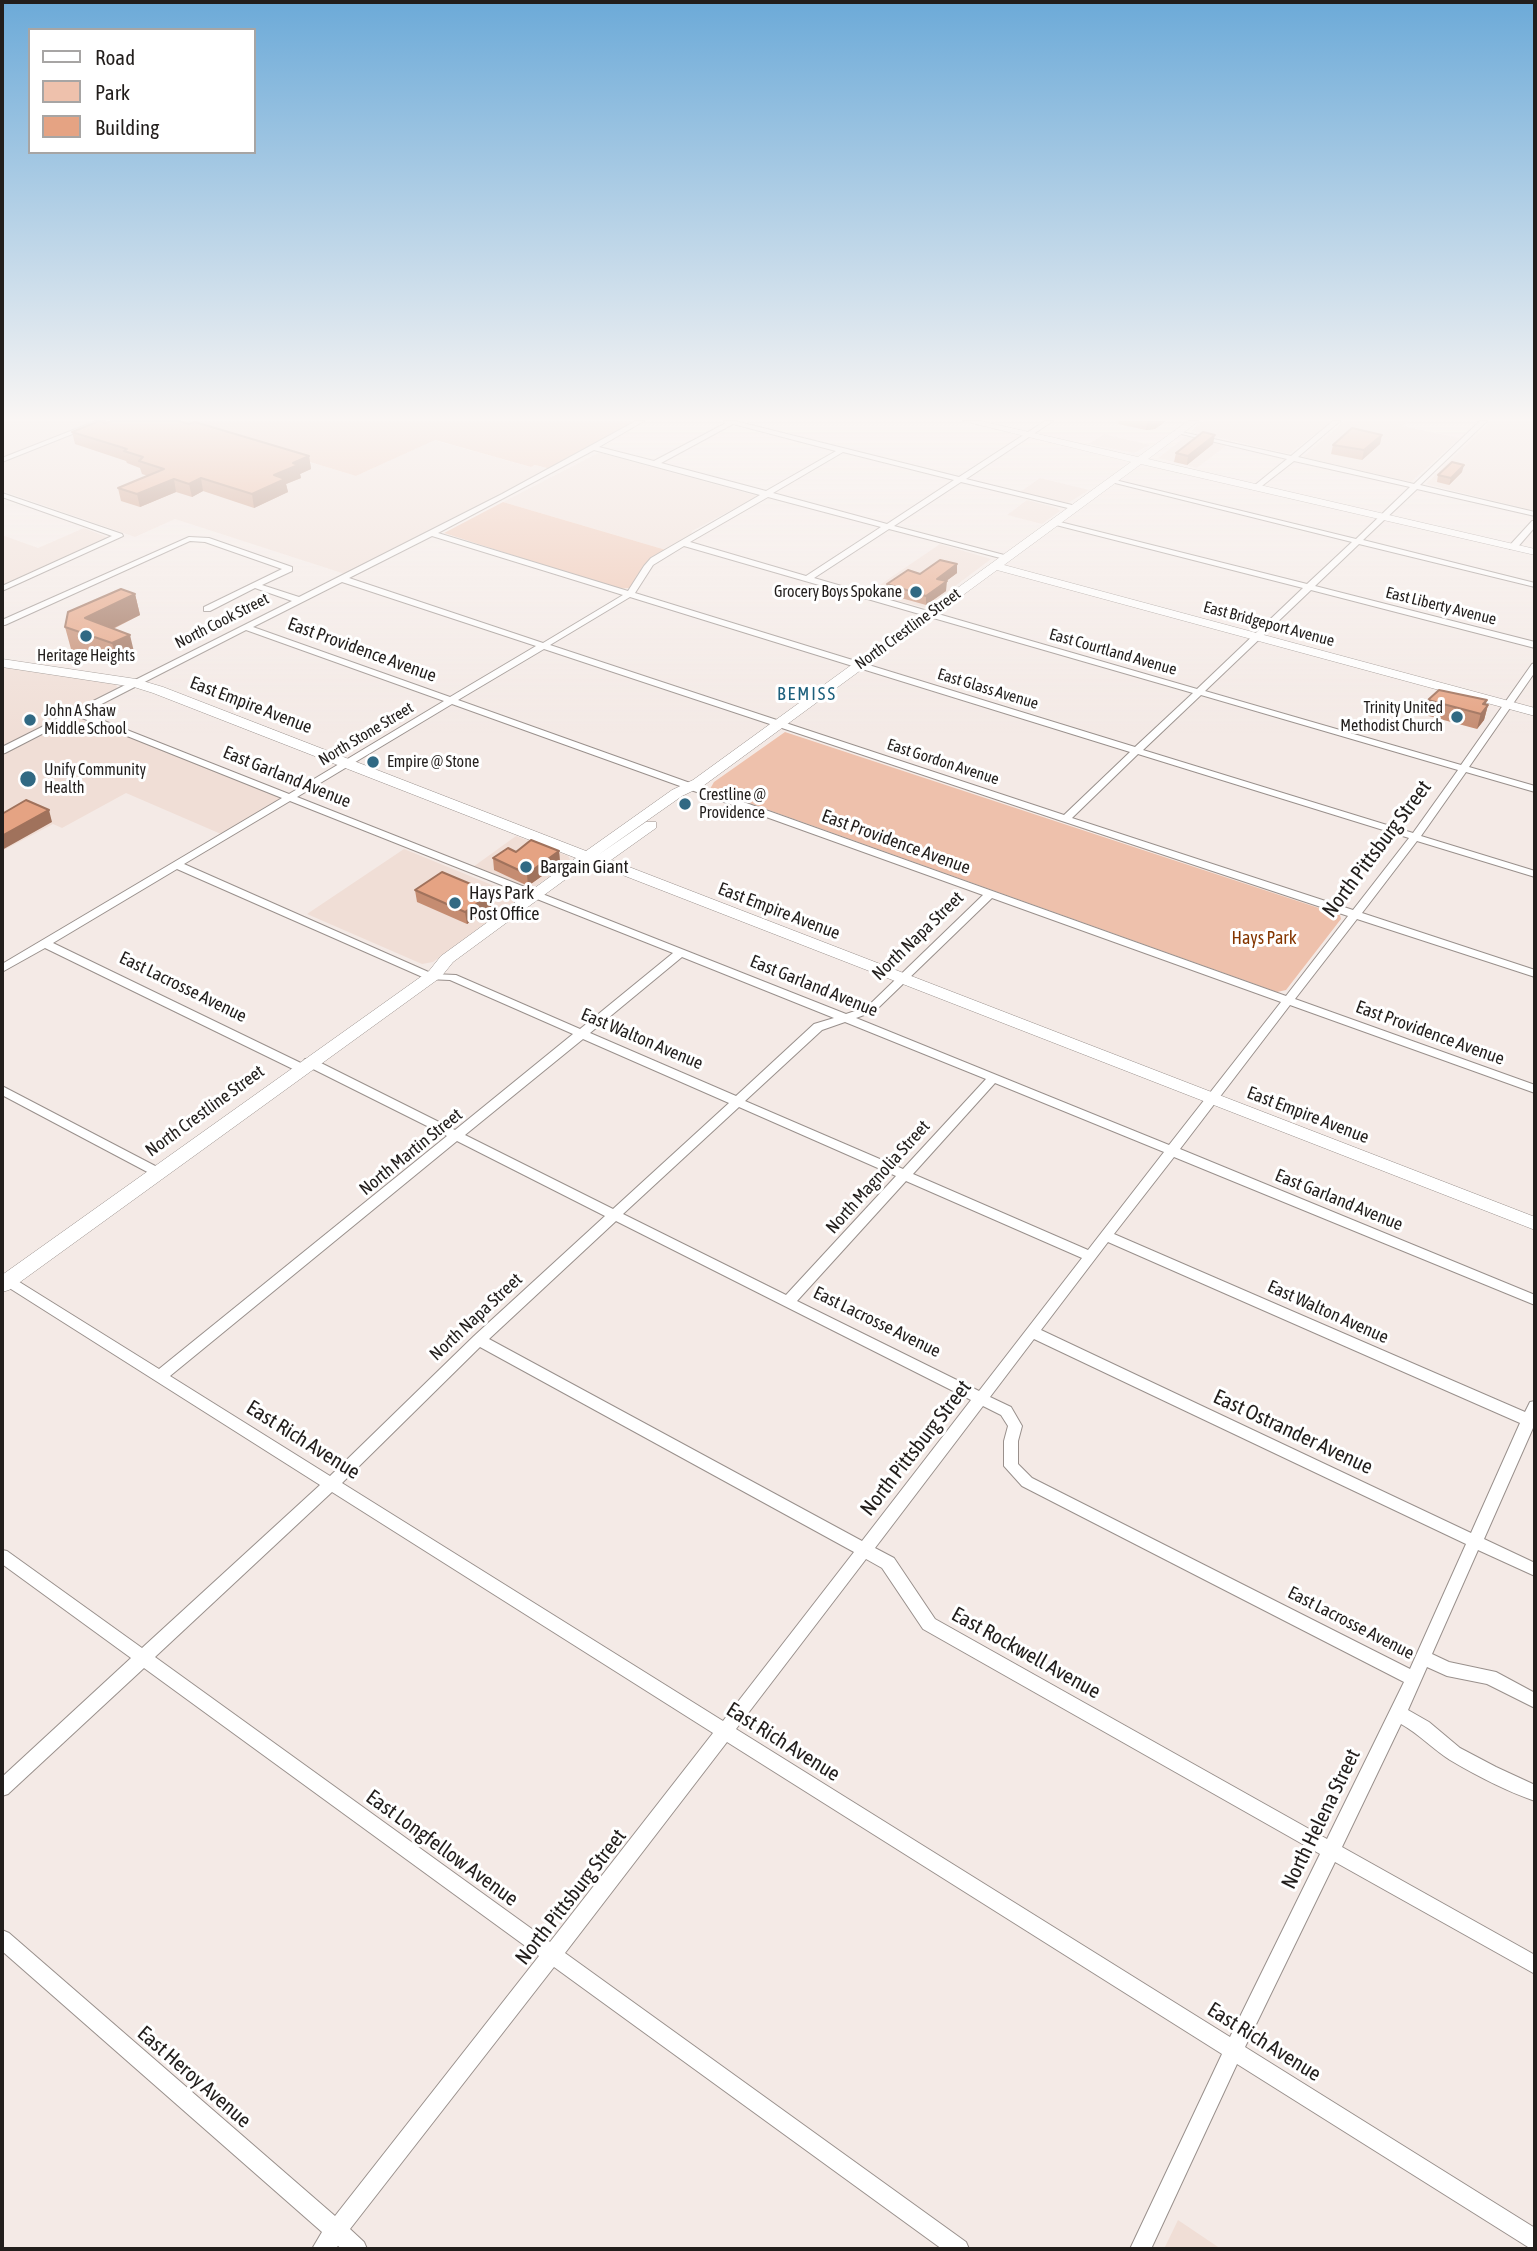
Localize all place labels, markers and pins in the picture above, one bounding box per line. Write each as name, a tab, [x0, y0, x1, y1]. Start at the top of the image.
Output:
place label: Grocery Boys Spokane	[774, 582, 902, 602]
marker: Grocery Boys Spokane	[908, 584, 924, 600]
marker: Heritage Heights	[78, 628, 94, 644]
place label: Heritage Heights	[37, 646, 135, 666]
place label: Trinity United Methodist Church	[1340, 698, 1443, 736]
place label: John A Shaw Middle School	[44, 701, 127, 739]
marker: Trinity United Methodist Church	[1449, 709, 1465, 725]
marker: John A Shaw Middle School	[22, 712, 38, 728]
place label: Empire @ Stone	[387, 752, 479, 772]
marker: Empire @ Stone	[365, 754, 381, 770]
place label: Unify Community Health	[44, 760, 146, 798]
marker: Unify Community Health	[18, 769, 38, 789]
place label: Crestline @ Providence	[699, 785, 766, 823]
marker: Crestline @ Providence	[677, 796, 693, 812]
place label: Bargain Giant	[540, 856, 629, 878]
marker: Bargain Giant	[518, 859, 534, 875]
place label: Hays Park Post Office	[469, 882, 539, 924]
marker: Hays Park Post Office	[447, 895, 463, 911]

